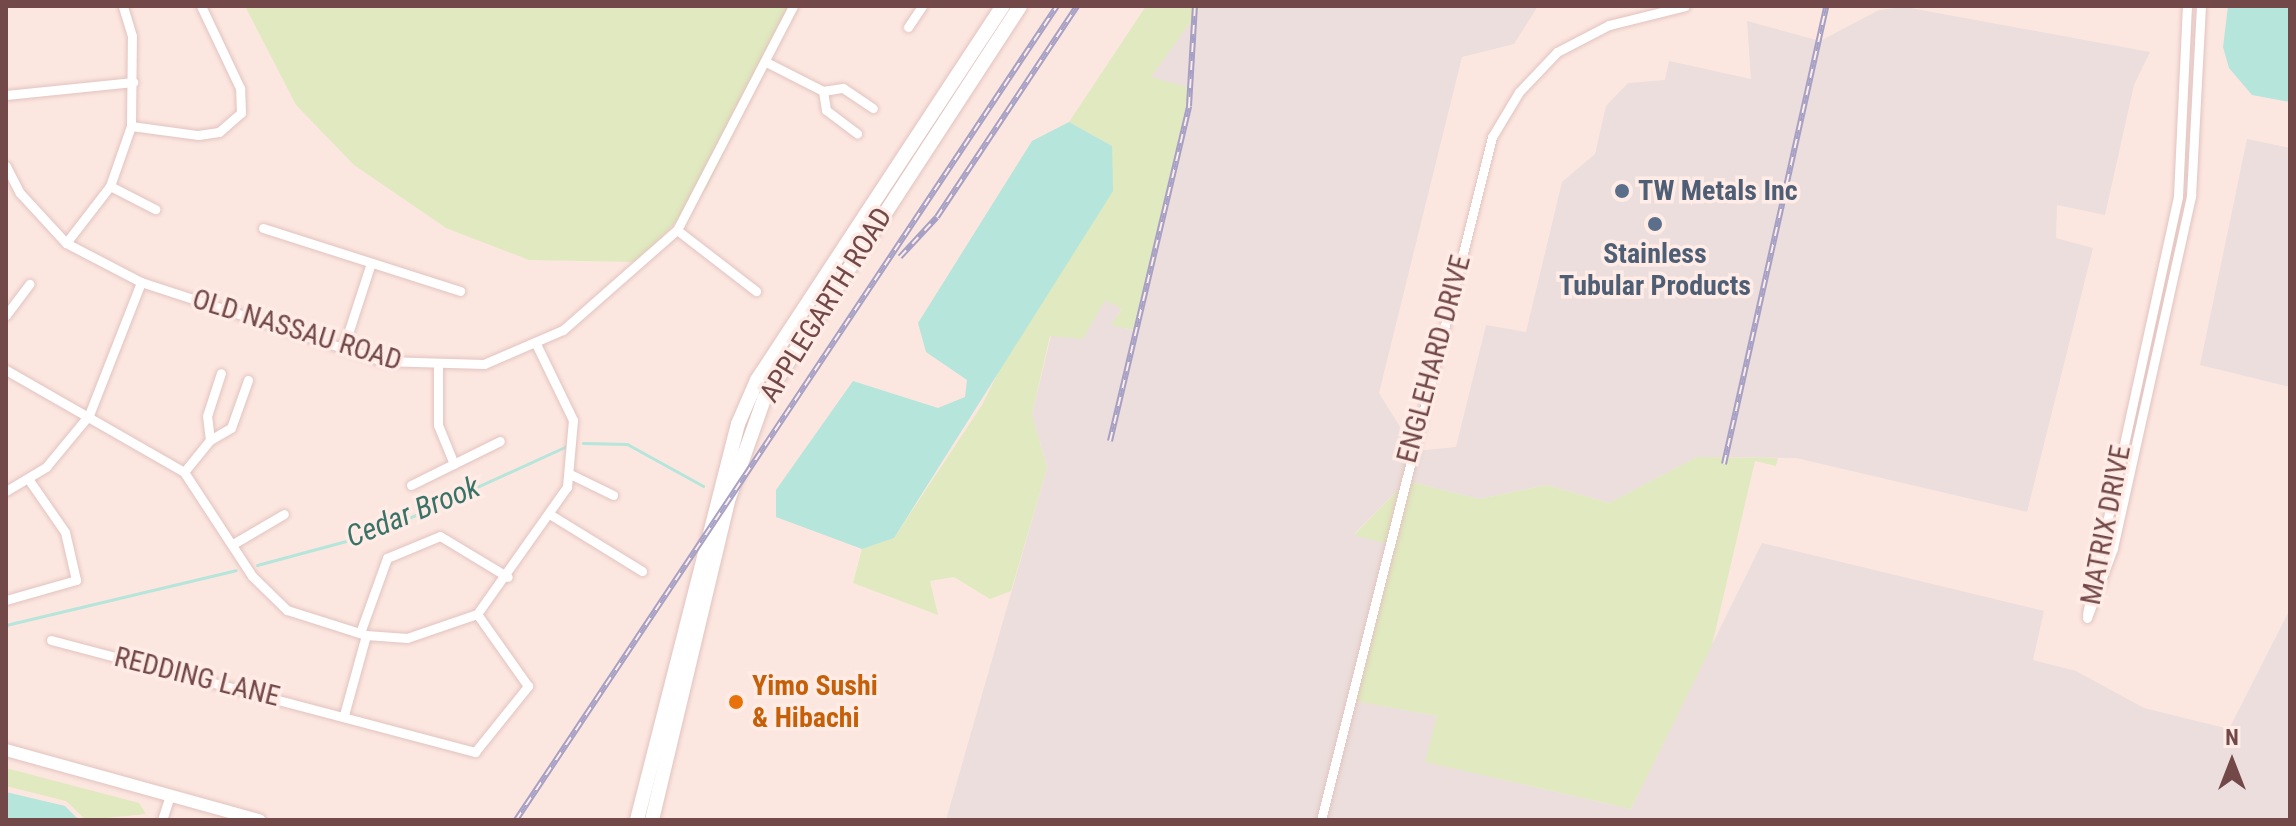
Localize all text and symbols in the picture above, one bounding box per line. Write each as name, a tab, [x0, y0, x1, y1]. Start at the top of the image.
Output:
place label: TW Metals Inc	[1638, 174, 1798, 208]
marker: TW Metals Inc	[1613, 182, 1631, 200]
street label: APPLEGARTH ROAD	[753, 202, 899, 408]
marker: Stainless Tubular Products	[1646, 215, 1664, 233]
place label: Stainless Tubular Products	[1559, 237, 1751, 303]
street label: ENGLEHARD DRIVE	[1390, 252, 1478, 466]
street label: OLD NASSAU ROAD	[188, 282, 406, 378]
street label: MATRIX DRIVE	[2074, 442, 2138, 608]
water label: Cedar Brook	[341, 469, 485, 555]
street label: REDDING LANE	[111, 640, 283, 714]
place label: Yimo Sushi & Hibachi	[752, 669, 878, 735]
marker: Yimo Sushi & Hibachi	[727, 693, 745, 711]
north arrow	[2192, 722, 2272, 802]
text: N	[2225, 725, 2239, 750]

